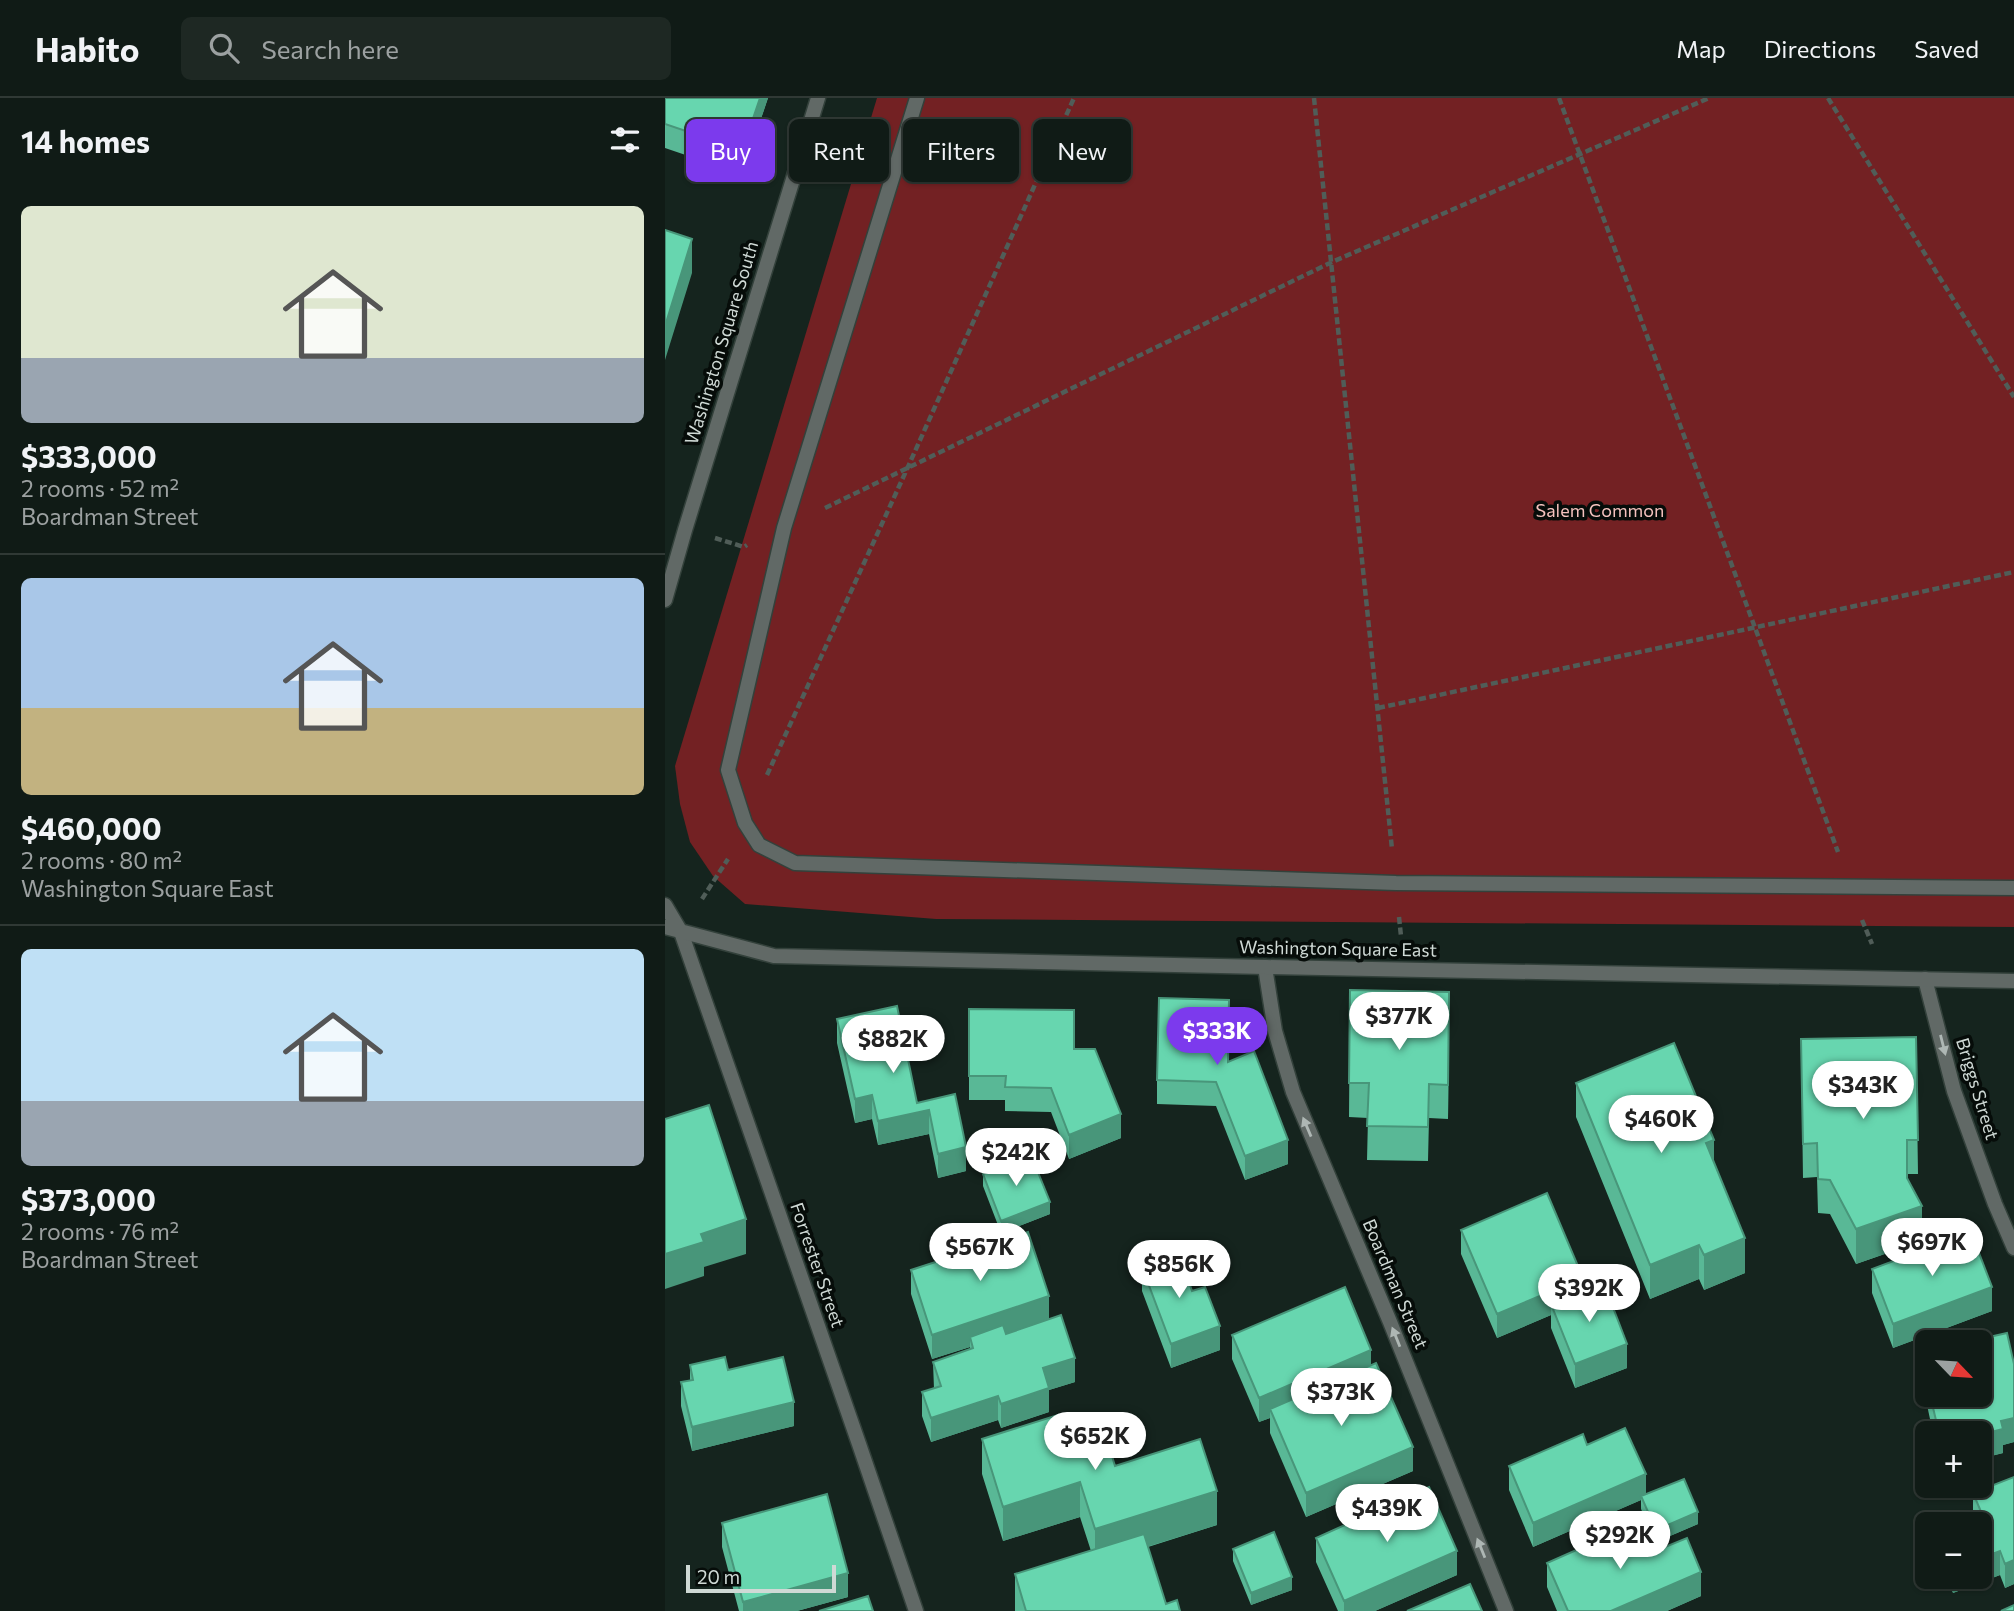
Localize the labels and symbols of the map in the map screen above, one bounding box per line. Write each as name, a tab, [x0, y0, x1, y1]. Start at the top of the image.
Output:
street label: Washington Square South	[680, 238, 762, 447]
park label: Salem Common	[1536, 499, 1664, 521]
street label: Washington Square East	[1239, 935, 1437, 961]
pin: $377K	[1350, 992, 1448, 1052]
pin: $333K	[1168, 1007, 1266, 1067]
pin: $882K	[844, 1016, 942, 1075]
one-way arrow	[1938, 1034, 1949, 1056]
street label: Briggs Street	[1952, 1035, 2004, 1142]
pin: $343K	[1814, 1062, 1912, 1121]
pin: $460K	[1612, 1096, 1710, 1155]
one-way arrow	[1302, 1116, 1313, 1137]
pin: $242K	[967, 1128, 1065, 1188]
street label: Forrester Street	[786, 1199, 850, 1330]
street label: Boardman Street	[1359, 1215, 1433, 1352]
pin: $697K	[1883, 1218, 1981, 1278]
pin: $567K	[931, 1224, 1029, 1283]
pin: $856K	[1130, 1240, 1228, 1300]
pin: $392K	[1540, 1264, 1638, 1324]
one-way arrow	[1390, 1326, 1401, 1347]
north arrow	[1915, 1330, 1991, 1407]
pin: $373K	[1292, 1368, 1390, 1428]
pin: $652K	[1046, 1412, 1144, 1472]
pin: $439K	[1338, 1484, 1436, 1544]
pin: $292K	[1571, 1512, 1669, 1571]
one-way arrow	[1475, 1537, 1486, 1558]
scale bar	[686, 1562, 837, 1594]

